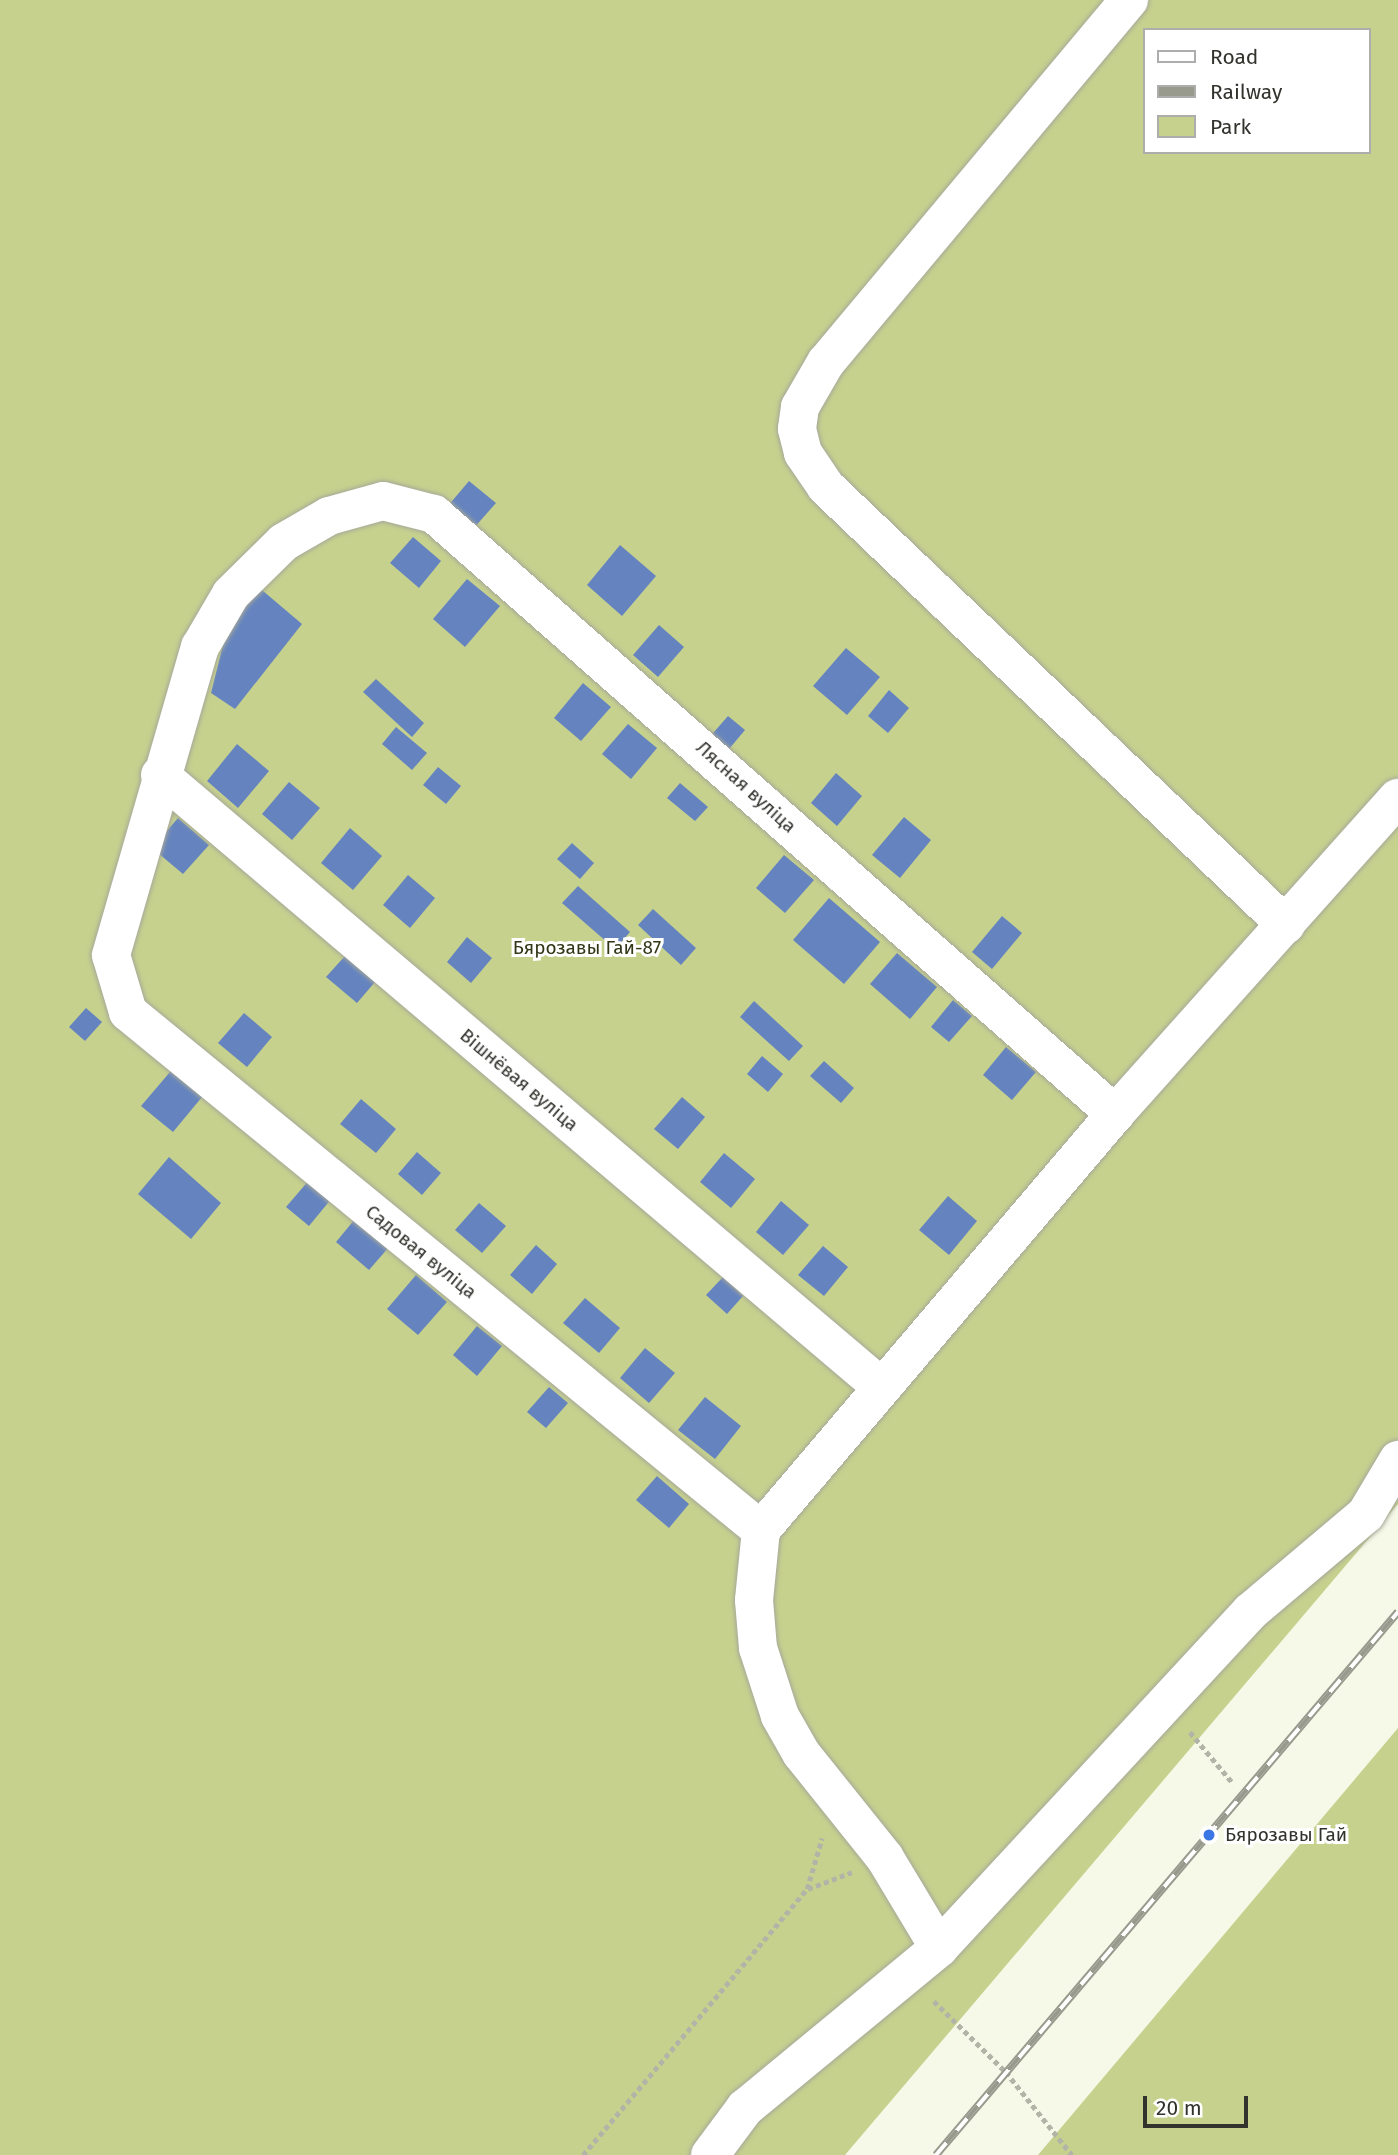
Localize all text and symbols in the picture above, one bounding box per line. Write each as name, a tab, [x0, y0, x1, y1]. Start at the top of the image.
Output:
legend	[1142, 28, 1370, 154]
text: Road	[1210, 44, 1258, 70]
text: Railway	[1210, 79, 1282, 105]
text: Park	[1210, 114, 1251, 140]
street label: Лясная вуліца	[691, 736, 801, 838]
park label: Бярозавы Гай-87	[513, 937, 661, 959]
street label: Вішнёвая вуліца	[455, 1024, 583, 1136]
street label: Садовая вуліца	[361, 1200, 481, 1304]
place label: Бярозавы Гай	[1225, 1824, 1347, 1846]
marker: Бярозавы Гай	[1199, 1825, 1219, 1845]
scale bar	[1146, 2082, 1251, 2126]
text: 20 m	[1156, 2095, 1202, 2121]

